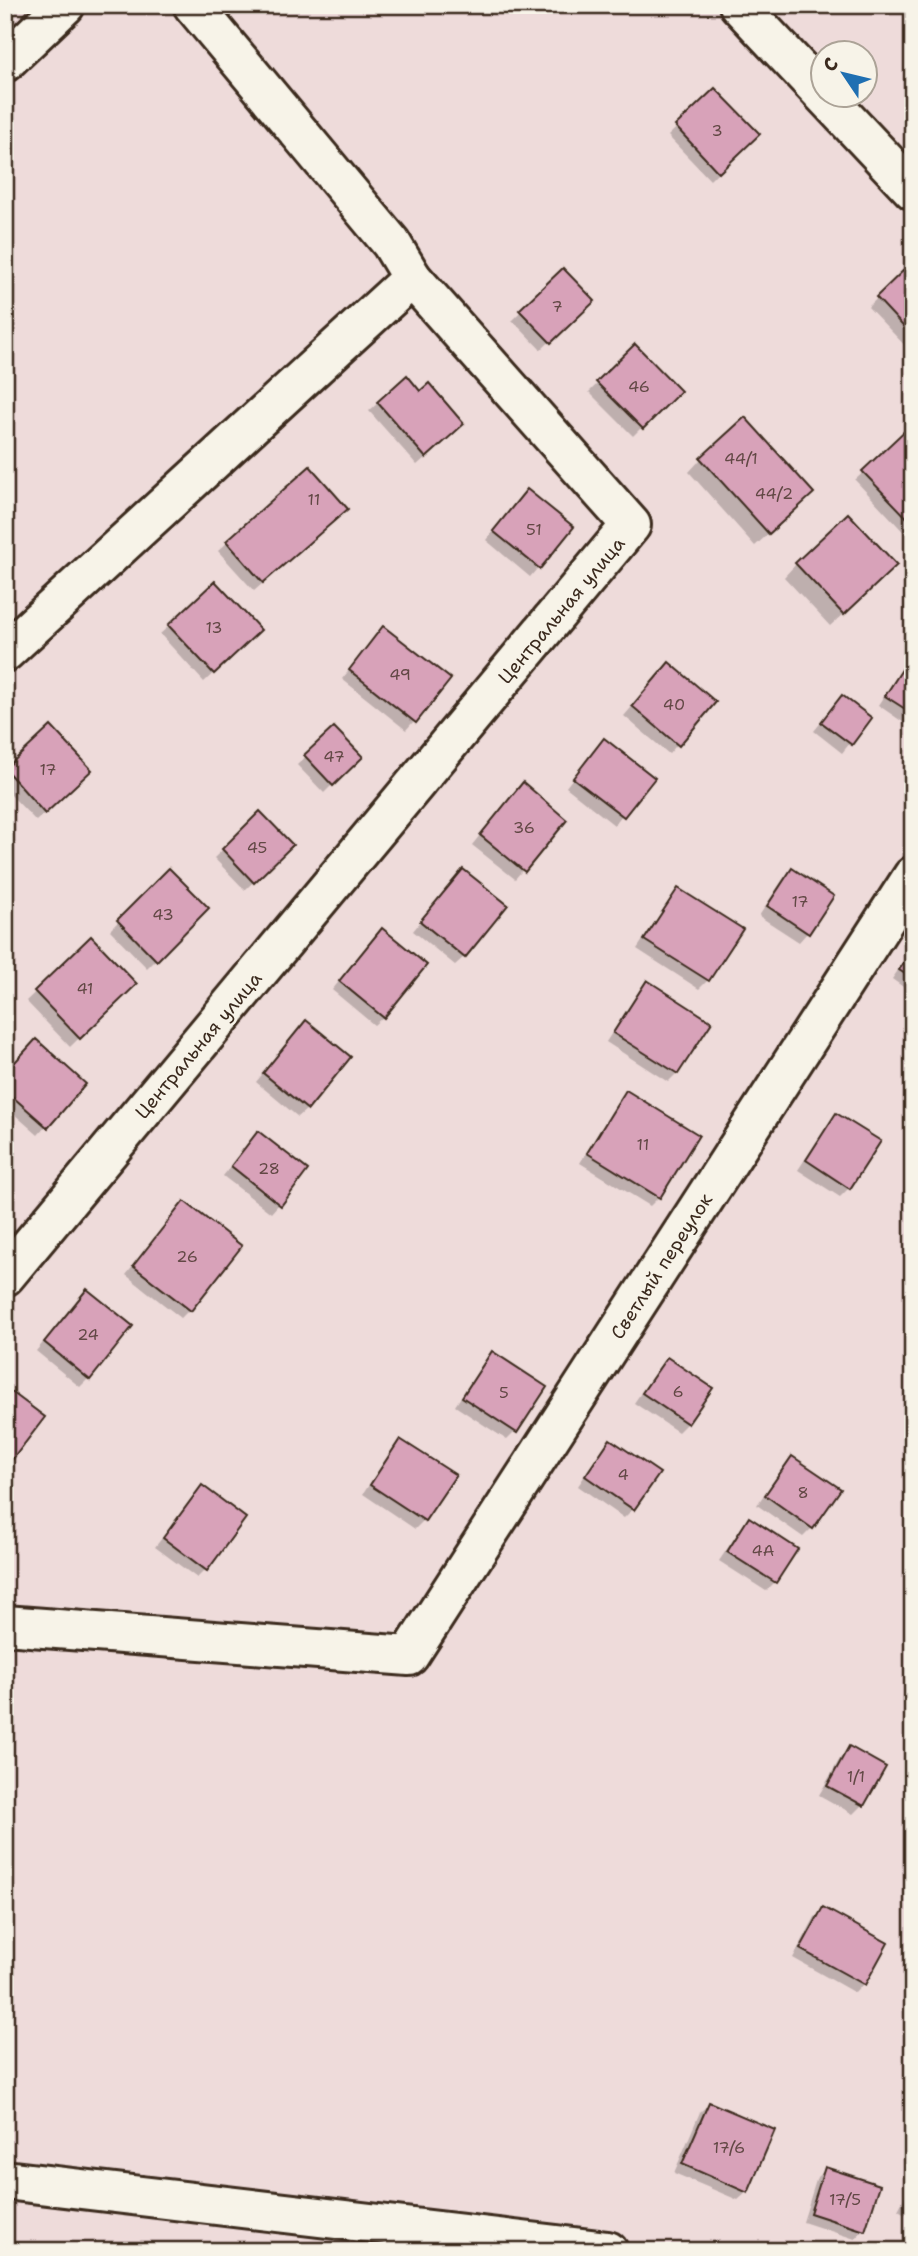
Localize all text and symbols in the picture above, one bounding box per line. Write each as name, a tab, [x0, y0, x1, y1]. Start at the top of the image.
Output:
north arrow	[810, 38, 880, 108]
text: С	[817, 53, 844, 76]
house number: 3	[711, 120, 723, 141]
house number: 7	[551, 296, 563, 317]
house number: 46	[628, 376, 650, 397]
house number: 44/1	[724, 448, 758, 469]
house number: 44/2	[755, 483, 793, 504]
house number: 11	[308, 489, 320, 510]
house number: 51	[526, 519, 542, 540]
street label: Центральная улица	[492, 531, 630, 689]
house number: 13	[205, 617, 223, 638]
house number: 49	[389, 664, 411, 685]
house number: 40	[663, 694, 685, 715]
house number: 47	[323, 746, 345, 767]
house number: 17	[39, 759, 57, 780]
house number: 36	[513, 817, 535, 838]
house number: 45	[247, 837, 267, 858]
house number: 17	[791, 891, 809, 912]
house number: 43	[152, 904, 174, 925]
street label: Центральная улица	[129, 966, 267, 1124]
house number: 41	[76, 978, 94, 999]
house number: 11	[637, 1134, 649, 1155]
house number: 28	[258, 1158, 280, 1179]
street label: Светлый переулок	[605, 1188, 718, 1344]
house number: 26	[176, 1246, 198, 1267]
house number: 24	[77, 1324, 99, 1345]
house number: 6	[672, 1381, 684, 1402]
house number: 5	[499, 1382, 509, 1403]
house number: 4	[617, 1464, 629, 1485]
house number: 8	[797, 1482, 809, 1503]
house number: 4А	[752, 1540, 774, 1561]
house number: 1/1	[847, 1766, 865, 1787]
house number: 17/6	[713, 2137, 745, 2158]
house number: 17/5	[829, 2189, 861, 2210]

